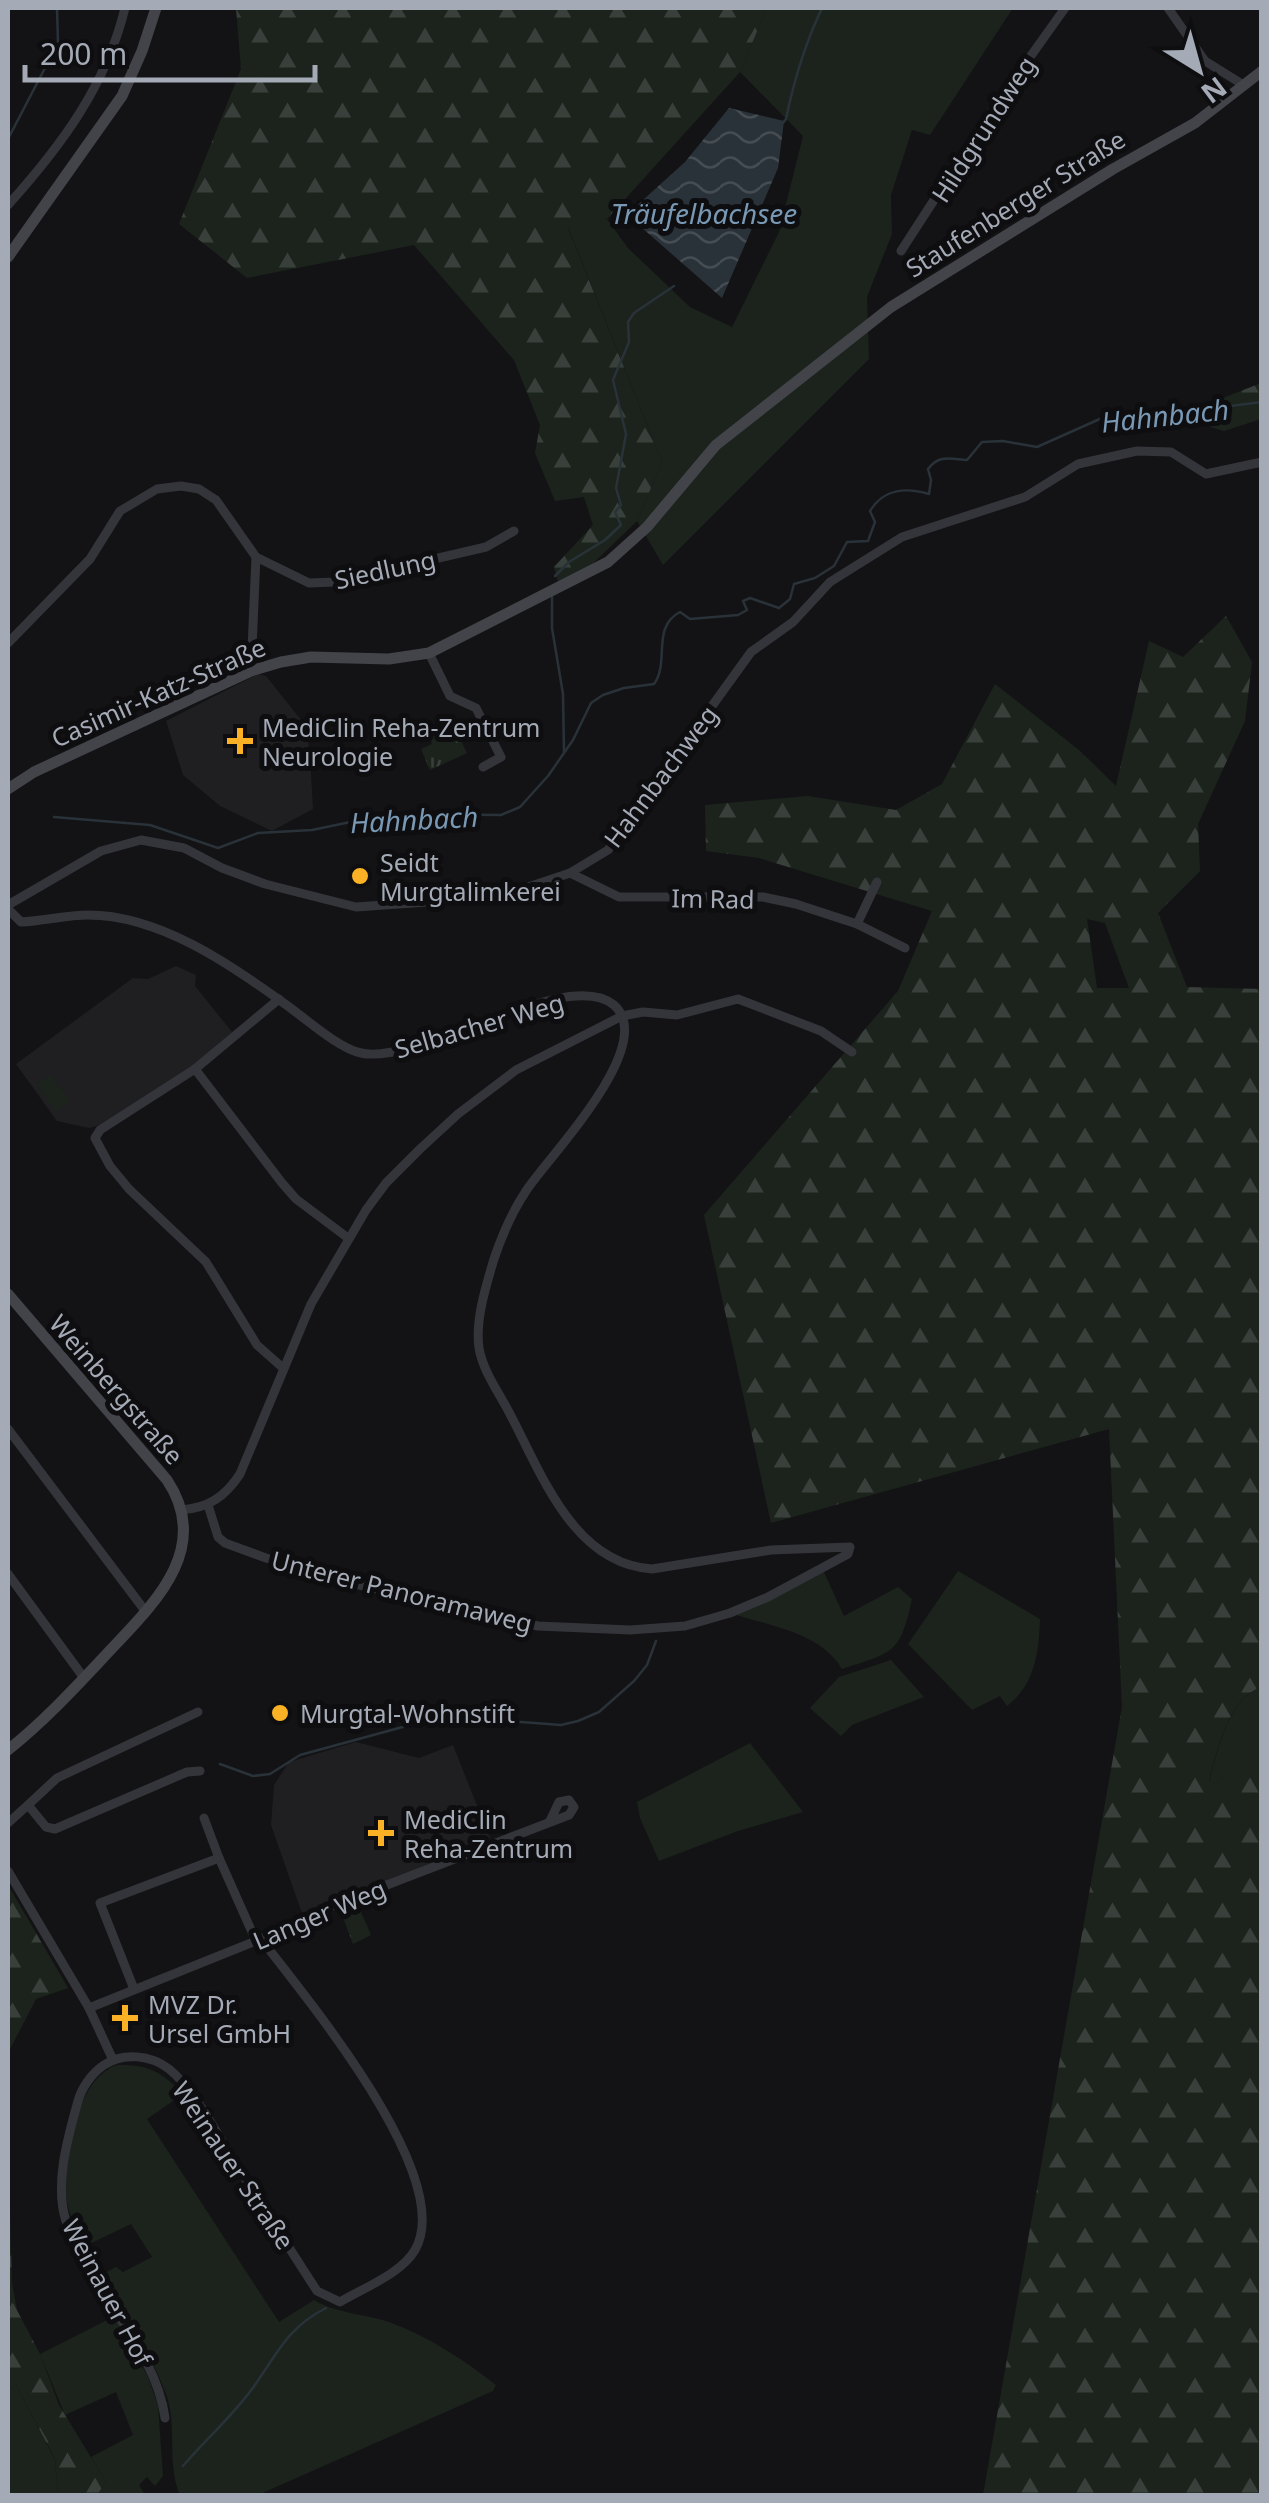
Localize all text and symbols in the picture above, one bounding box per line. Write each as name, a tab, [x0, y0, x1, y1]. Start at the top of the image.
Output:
scale bar	[25, 20, 315, 82]
north arrow	[1149, 20, 1249, 120]
text: 200 m	[40, 33, 127, 74]
street label: Hildgrundweg	[923, 49, 1043, 209]
text: N	[1194, 69, 1235, 113]
street label: Staufenberger Straße	[899, 122, 1131, 284]
water label: Träufelbachsee	[611, 194, 797, 232]
water label: Hahnbach	[1099, 389, 1231, 441]
street label: Siedlung	[331, 542, 439, 596]
street label: Casimir-Katz-Straße	[45, 629, 271, 755]
street label: Hahnbachweg	[595, 698, 725, 854]
place label: MediClin Reha-Zentrum Neurologie	[262, 710, 540, 773]
marker: MediClin Reha-Zentrum Neurologie	[227, 728, 253, 754]
water label: Hahnbach	[349, 797, 479, 841]
place label: Seidt Murgtalimkerei	[380, 845, 561, 908]
marker: Seidt Murgtalimkerei	[349, 865, 371, 887]
street label: Im Rad	[671, 880, 755, 916]
street label: Selbacher Weg	[391, 985, 567, 1065]
street label: Weinbergstraße	[42, 1307, 192, 1471]
street label: Unterer Panoramaweg	[268, 1542, 536, 1640]
place label: Murgtal-Wohnstift	[300, 1696, 515, 1730]
marker: Murgtal-Wohnstift	[269, 1702, 291, 1724]
place label: MediClin Reha-Zentrum	[404, 1802, 573, 1865]
marker: MediClin Reha-Zentrum	[368, 1820, 394, 1846]
street label: Langer Weg	[247, 1871, 391, 1957]
place label: MVZ Dr. Ursel GmbH	[148, 1987, 291, 2050]
marker: MVZ Dr. Ursel GmbH	[112, 2005, 138, 2031]
street label: Weinauer Straße	[165, 2074, 303, 2256]
street label: Weinauer Hof	[55, 2213, 162, 2372]

